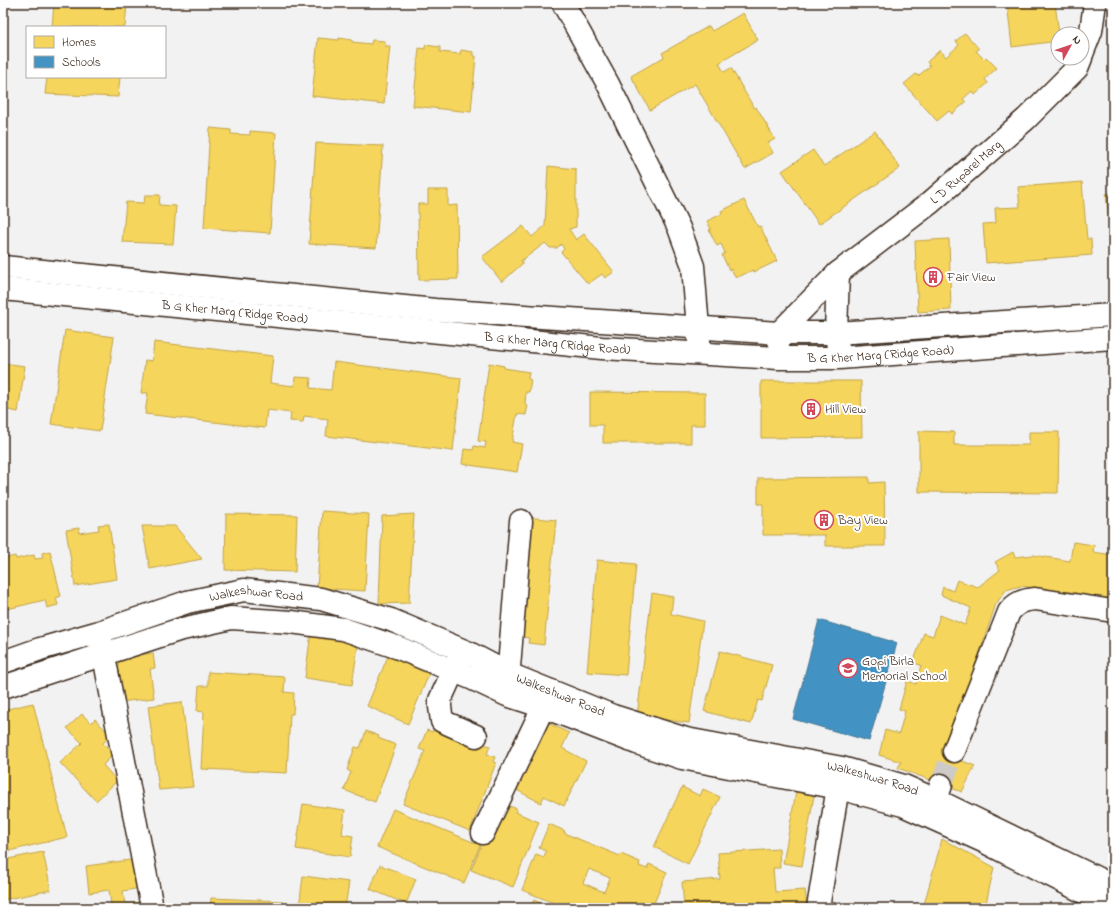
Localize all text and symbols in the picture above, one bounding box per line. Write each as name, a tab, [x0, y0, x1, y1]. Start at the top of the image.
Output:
legend	[26, 26, 166, 78]
north arrow	[1050, 26, 1090, 66]
text: N	[1068, 32, 1085, 48]
text: Homes	[62, 34, 96, 52]
text: Schools	[62, 54, 101, 72]
street label: L D Ruparel Marg	[926, 135, 1006, 209]
building icon: Fair View	[922, 266, 944, 288]
place label: Fair View	[946, 268, 996, 287]
street label: B G Kher Marg (Ridge Road)	[160, 295, 309, 328]
street label: B G Kher Marg (Ridge Road)	[482, 327, 631, 359]
street label: B G Kher Marg (Ridge Road)	[807, 340, 955, 368]
building icon: Hill View	[800, 398, 822, 420]
place label: Hill View	[825, 400, 866, 419]
building icon: Bay View	[813, 509, 835, 531]
place label: Bay View	[837, 511, 888, 531]
street label: Walkeshwar Road	[208, 580, 305, 607]
place label: Gopi Birla Memorial School	[862, 652, 947, 686]
school or university icon: Gopi Birla Memorial School	[837, 657, 859, 679]
street label: Walkeshwar Road	[513, 668, 609, 722]
street label: Walkeshwar Road	[825, 756, 922, 801]

